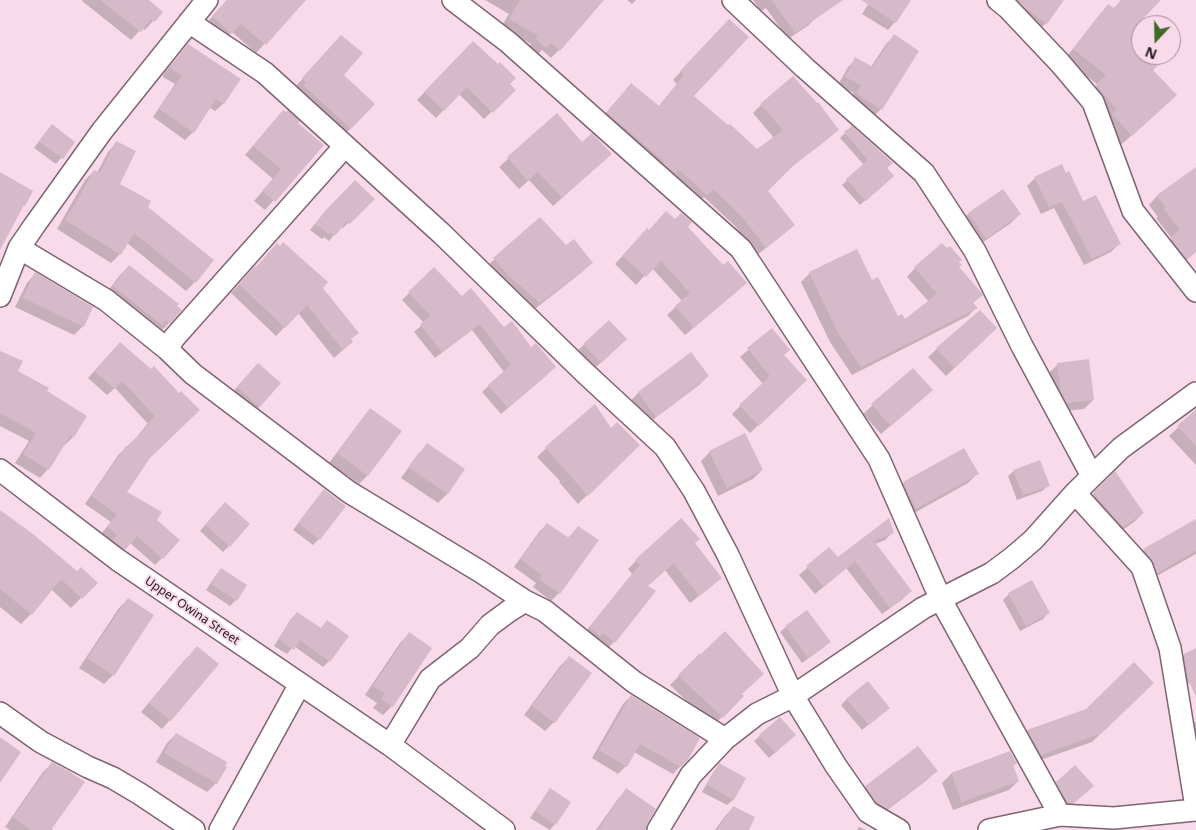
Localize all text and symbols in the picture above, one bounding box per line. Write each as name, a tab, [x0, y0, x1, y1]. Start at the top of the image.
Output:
north arrow	[1131, 15, 1181, 65]
text: N	[1142, 43, 1160, 64]
street label: Upper Owina Street	[142, 574, 242, 648]

